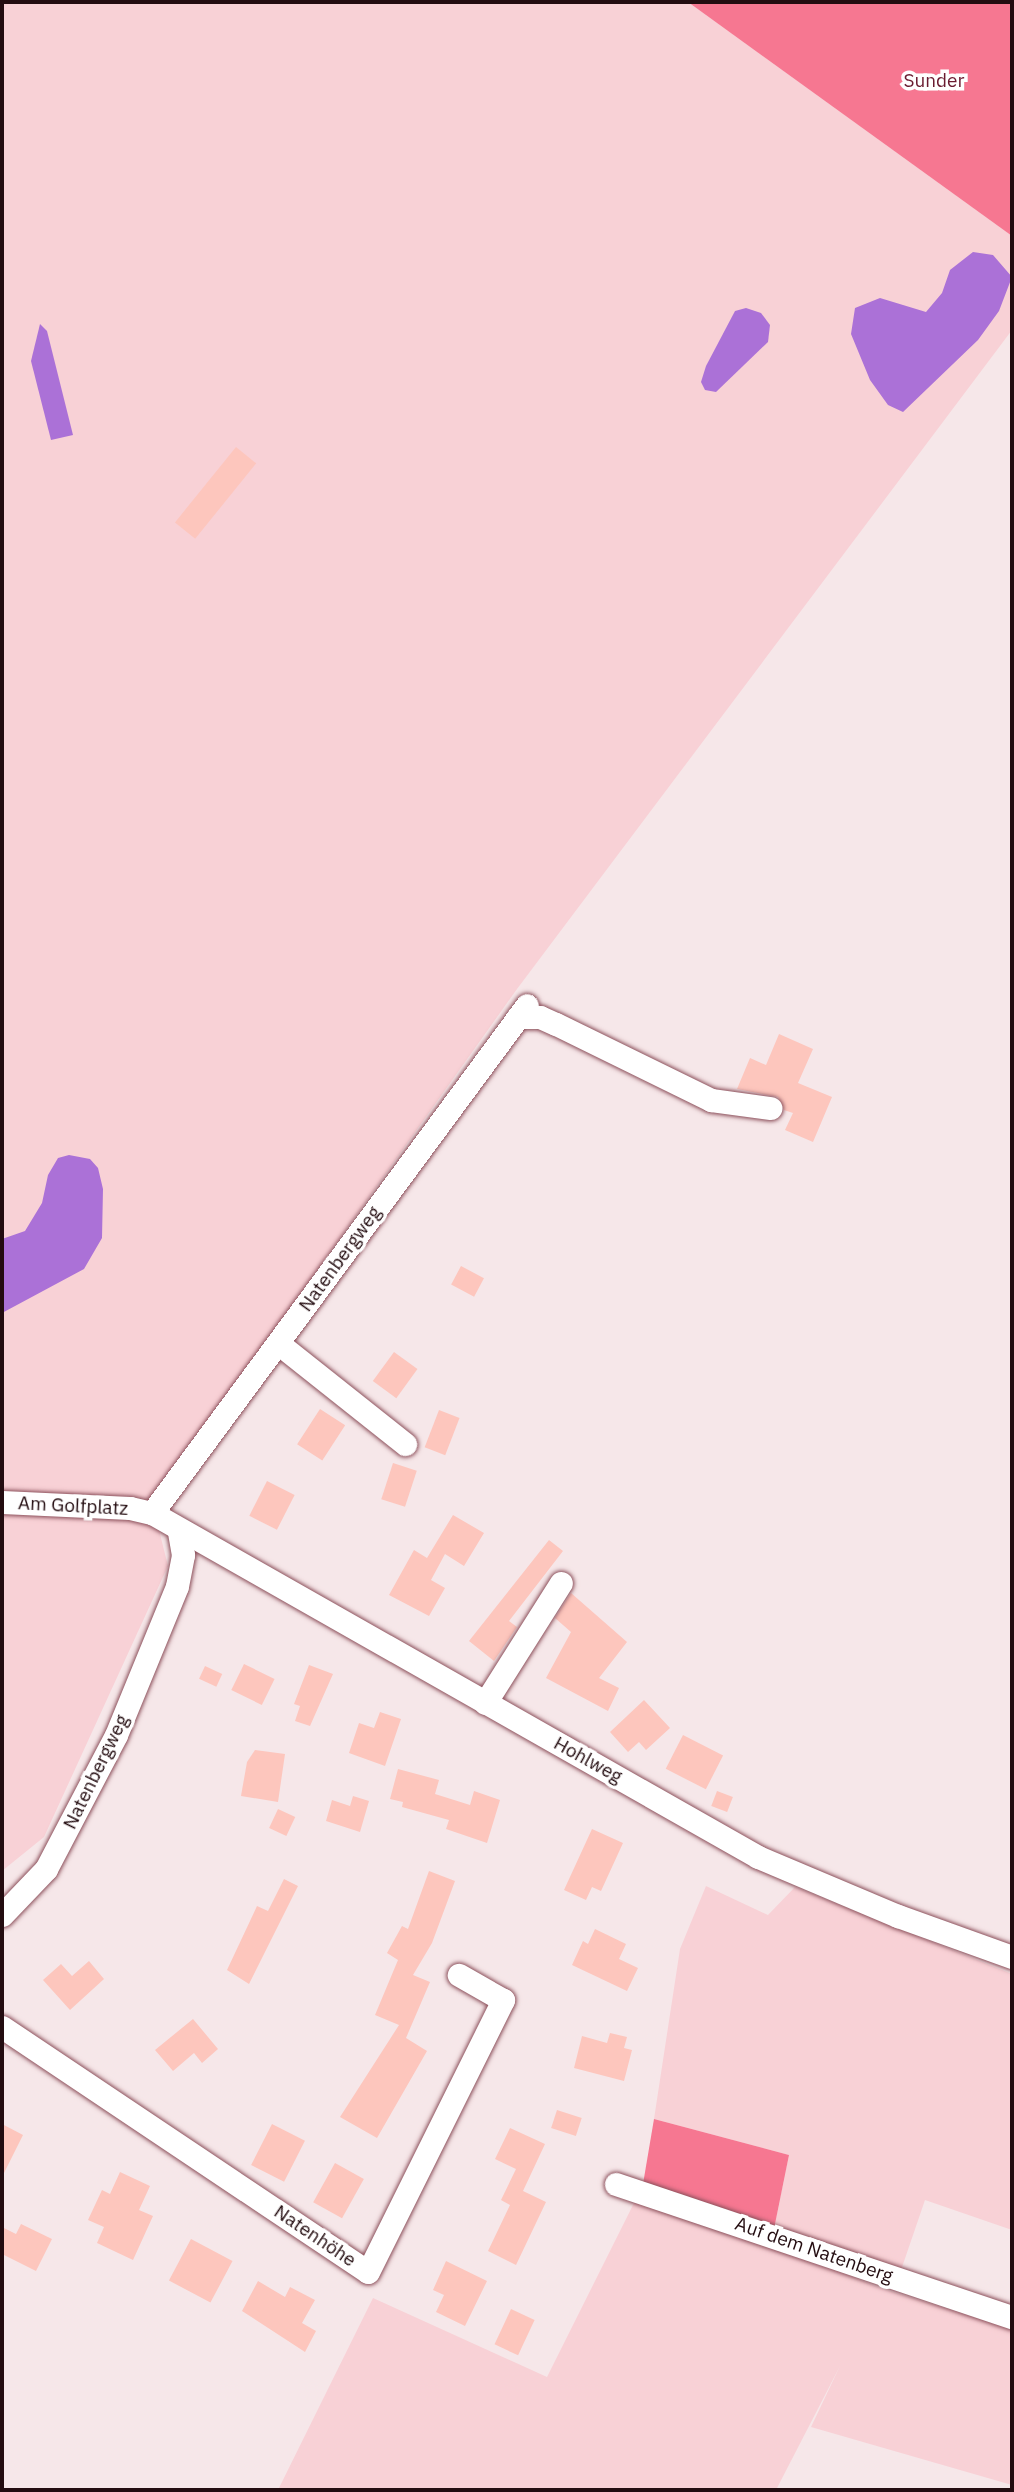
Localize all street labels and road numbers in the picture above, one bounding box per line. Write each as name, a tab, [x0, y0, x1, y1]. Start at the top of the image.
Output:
street label: Natenbergweg	[294, 1202, 386, 1316]
street label: Am Golfplatz	[17, 1492, 129, 1520]
street label: Natenbergweg	[58, 1711, 134, 1833]
street label: Hohlweg	[550, 1732, 626, 1788]
street label: Natenhöhe	[270, 2200, 360, 2272]
street label: Auf dem Natenberg	[732, 2212, 896, 2288]

